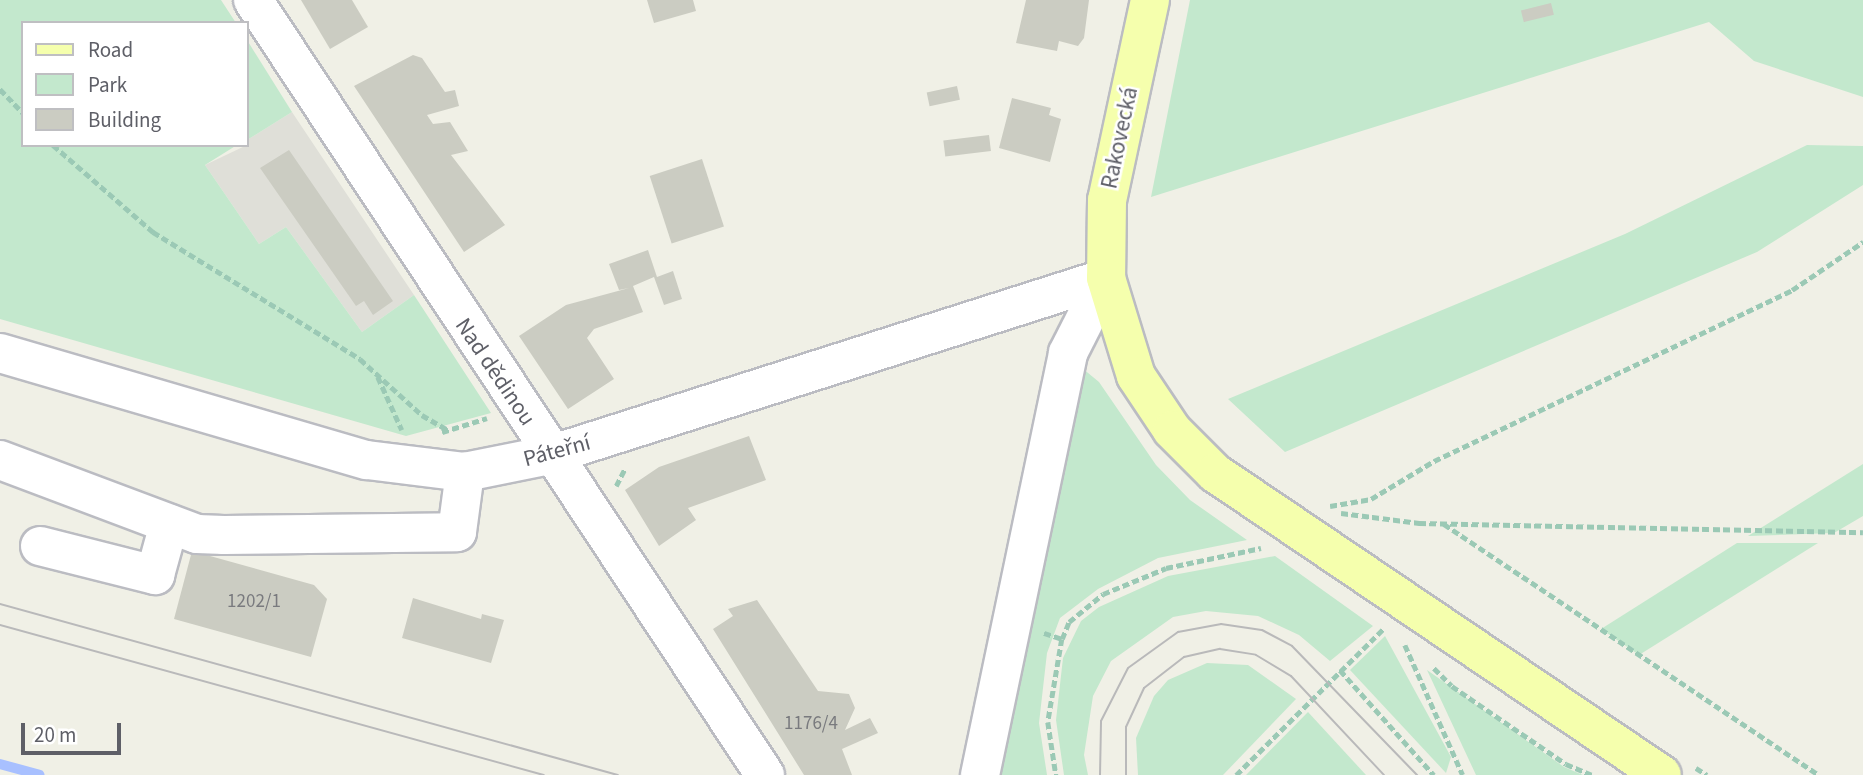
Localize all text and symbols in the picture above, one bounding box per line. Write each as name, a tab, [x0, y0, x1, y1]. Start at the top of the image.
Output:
legend	[21, 21, 248, 147]
text: Road	[88, 35, 133, 65]
text: Park	[88, 70, 127, 100]
street label: Rakovecká	[1096, 85, 1144, 191]
text: Building	[88, 105, 161, 135]
street label: Nad dědinou	[449, 313, 541, 431]
street label: Páteřní	[520, 429, 594, 473]
house number: 1202/1	[227, 591, 281, 613]
scale bar	[24, 708, 124, 752]
house number: 1176/4	[784, 713, 838, 735]
text: 20 m	[34, 720, 76, 750]

